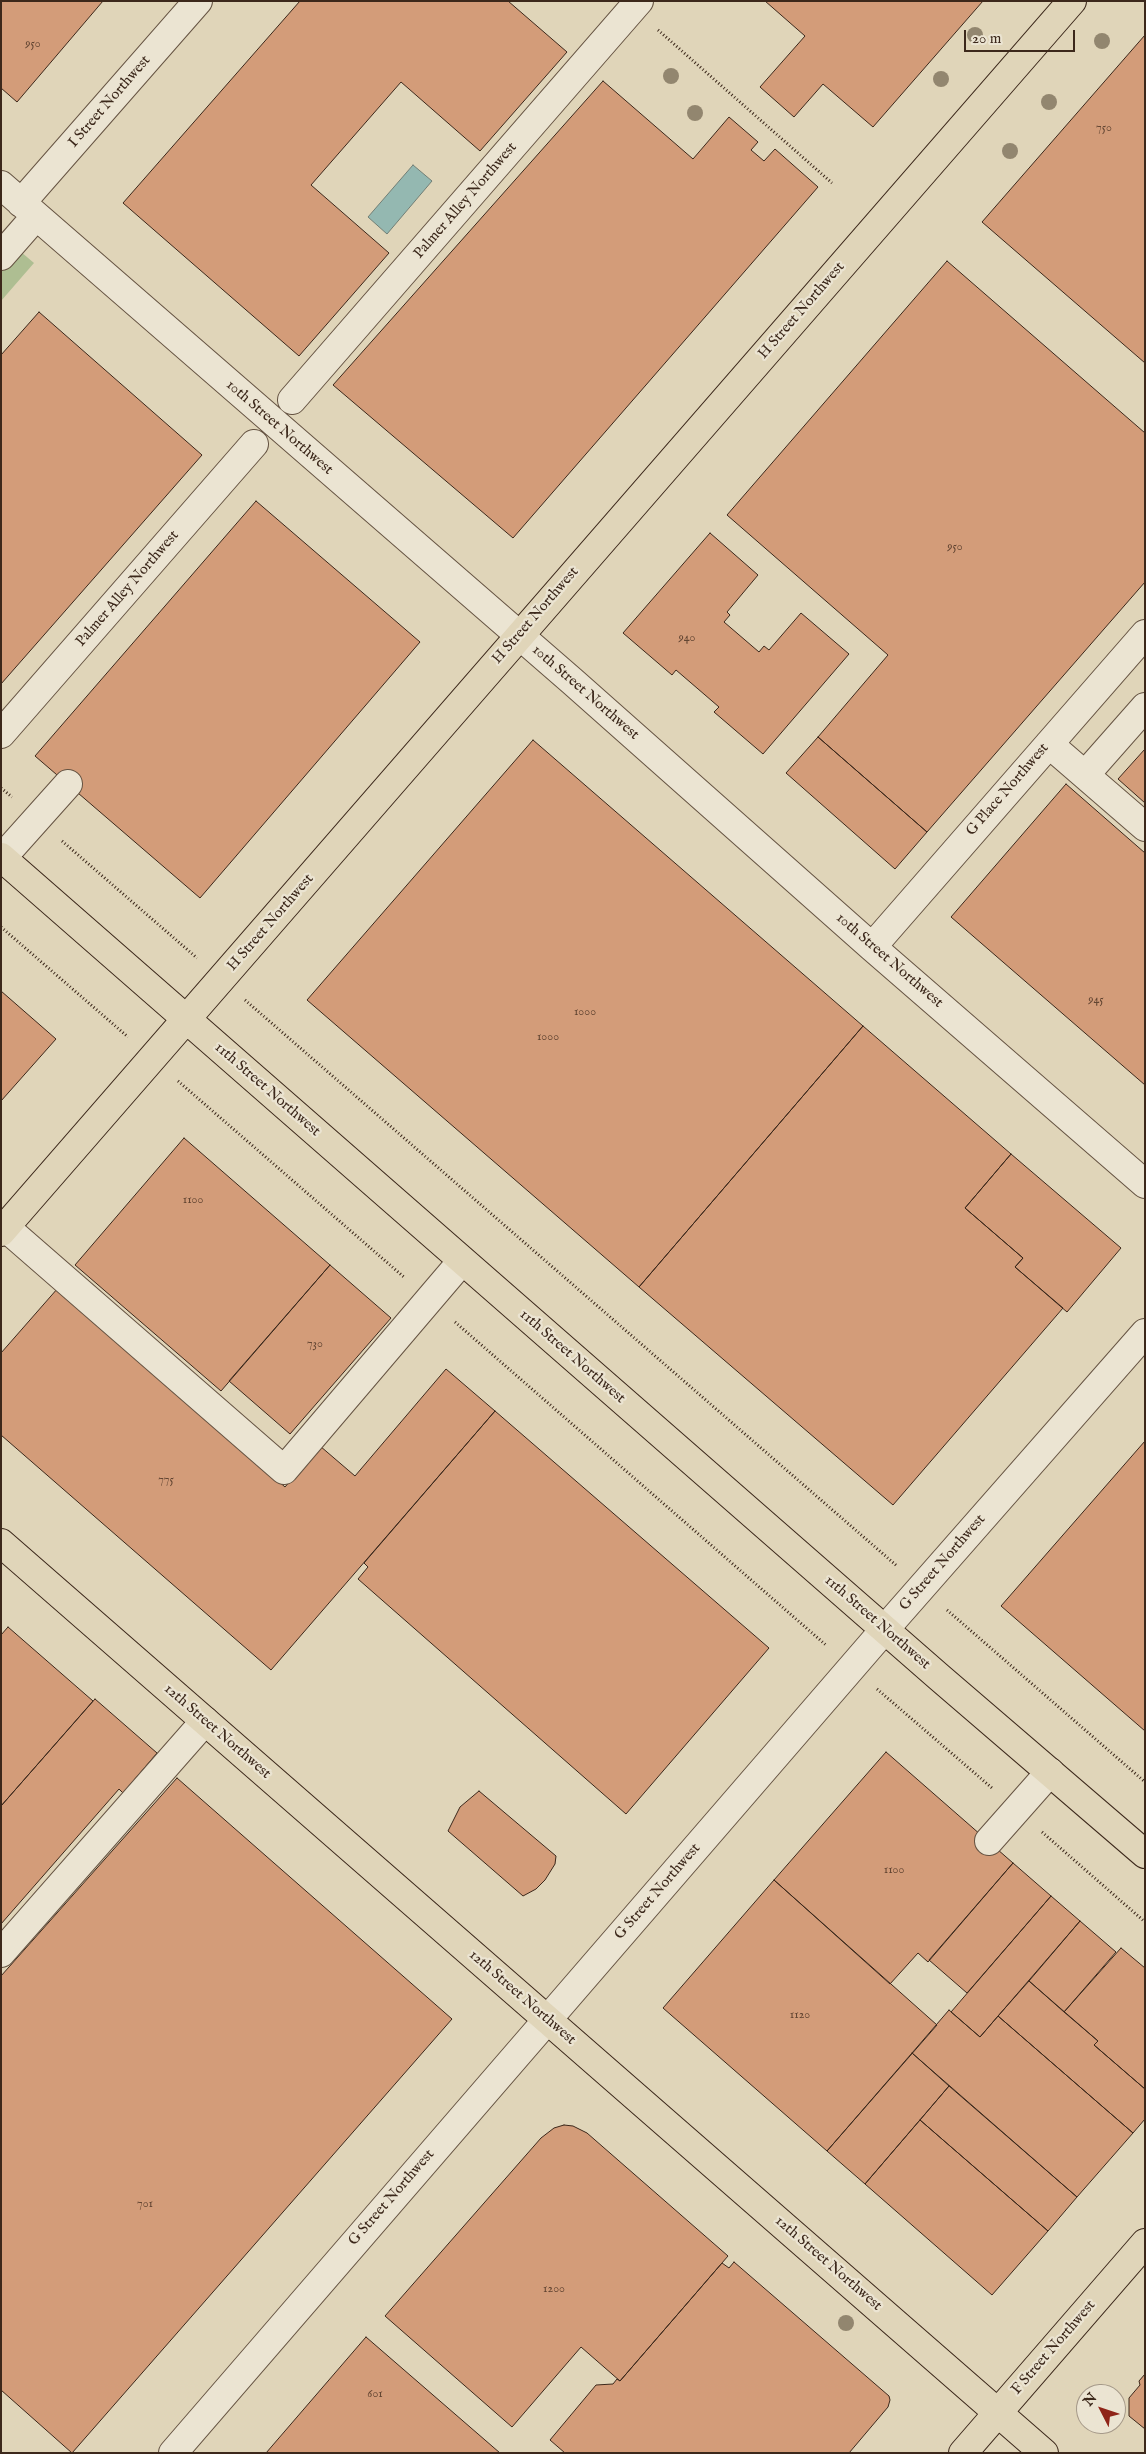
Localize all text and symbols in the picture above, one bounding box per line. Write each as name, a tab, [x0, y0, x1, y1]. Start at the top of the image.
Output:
scale bar	[966, 20, 1077, 52]
text: 20 m	[972, 29, 1001, 48]
house number: 950	[25, 38, 41, 52]
street label: I Street Northwest	[65, 52, 155, 152]
house number: 750	[1096, 122, 1112, 136]
street label: Palmer Alley Northwest	[411, 139, 521, 263]
street label: H Street Northwest	[755, 259, 849, 363]
street label: 10th Street Northwest	[222, 377, 336, 479]
street label: Palmer Alley Northwest	[73, 527, 183, 651]
house number: 950	[947, 541, 963, 555]
street label: H Street Northwest	[489, 564, 583, 668]
house number: 940	[679, 632, 695, 646]
street label: 10th Street Northwest	[528, 642, 642, 744]
street label: G Place Northwest	[963, 740, 1053, 840]
street label: H Street Northwest	[224, 871, 318, 975]
street label: 10th Street Northwest	[832, 910, 946, 1012]
house number: 945	[1088, 994, 1104, 1008]
house number: 1000	[574, 1006, 596, 1020]
house number: 1000	[537, 1031, 559, 1045]
street label: 11th Street Northwest	[210, 1039, 324, 1141]
house number: 1100	[183, 1194, 203, 1208]
street label: 11th Street Northwest	[515, 1306, 629, 1408]
house number: 730	[307, 1338, 323, 1352]
house number: 775	[158, 1474, 174, 1488]
street label: G Street Northwest	[896, 1511, 990, 1615]
street label: 11th Street Northwest	[820, 1572, 934, 1674]
street label: 12th Street Northwest	[160, 1681, 274, 1783]
street label: G Street Northwest	[611, 1840, 705, 1944]
house number: 1100	[884, 1864, 904, 1878]
street label: 12th Street Northwest	[465, 1947, 579, 2049]
house number: 1120	[790, 2009, 810, 2023]
street label: G Street Northwest	[345, 2146, 439, 2250]
house number: 701	[137, 2198, 153, 2212]
street label: 12th Street Northwest	[771, 2213, 885, 2315]
house number: 1200	[543, 2283, 565, 2297]
street label: F Street Northwest	[1008, 2297, 1100, 2399]
north arrow	[1076, 2384, 1126, 2434]
house number: 601	[367, 2388, 383, 2402]

